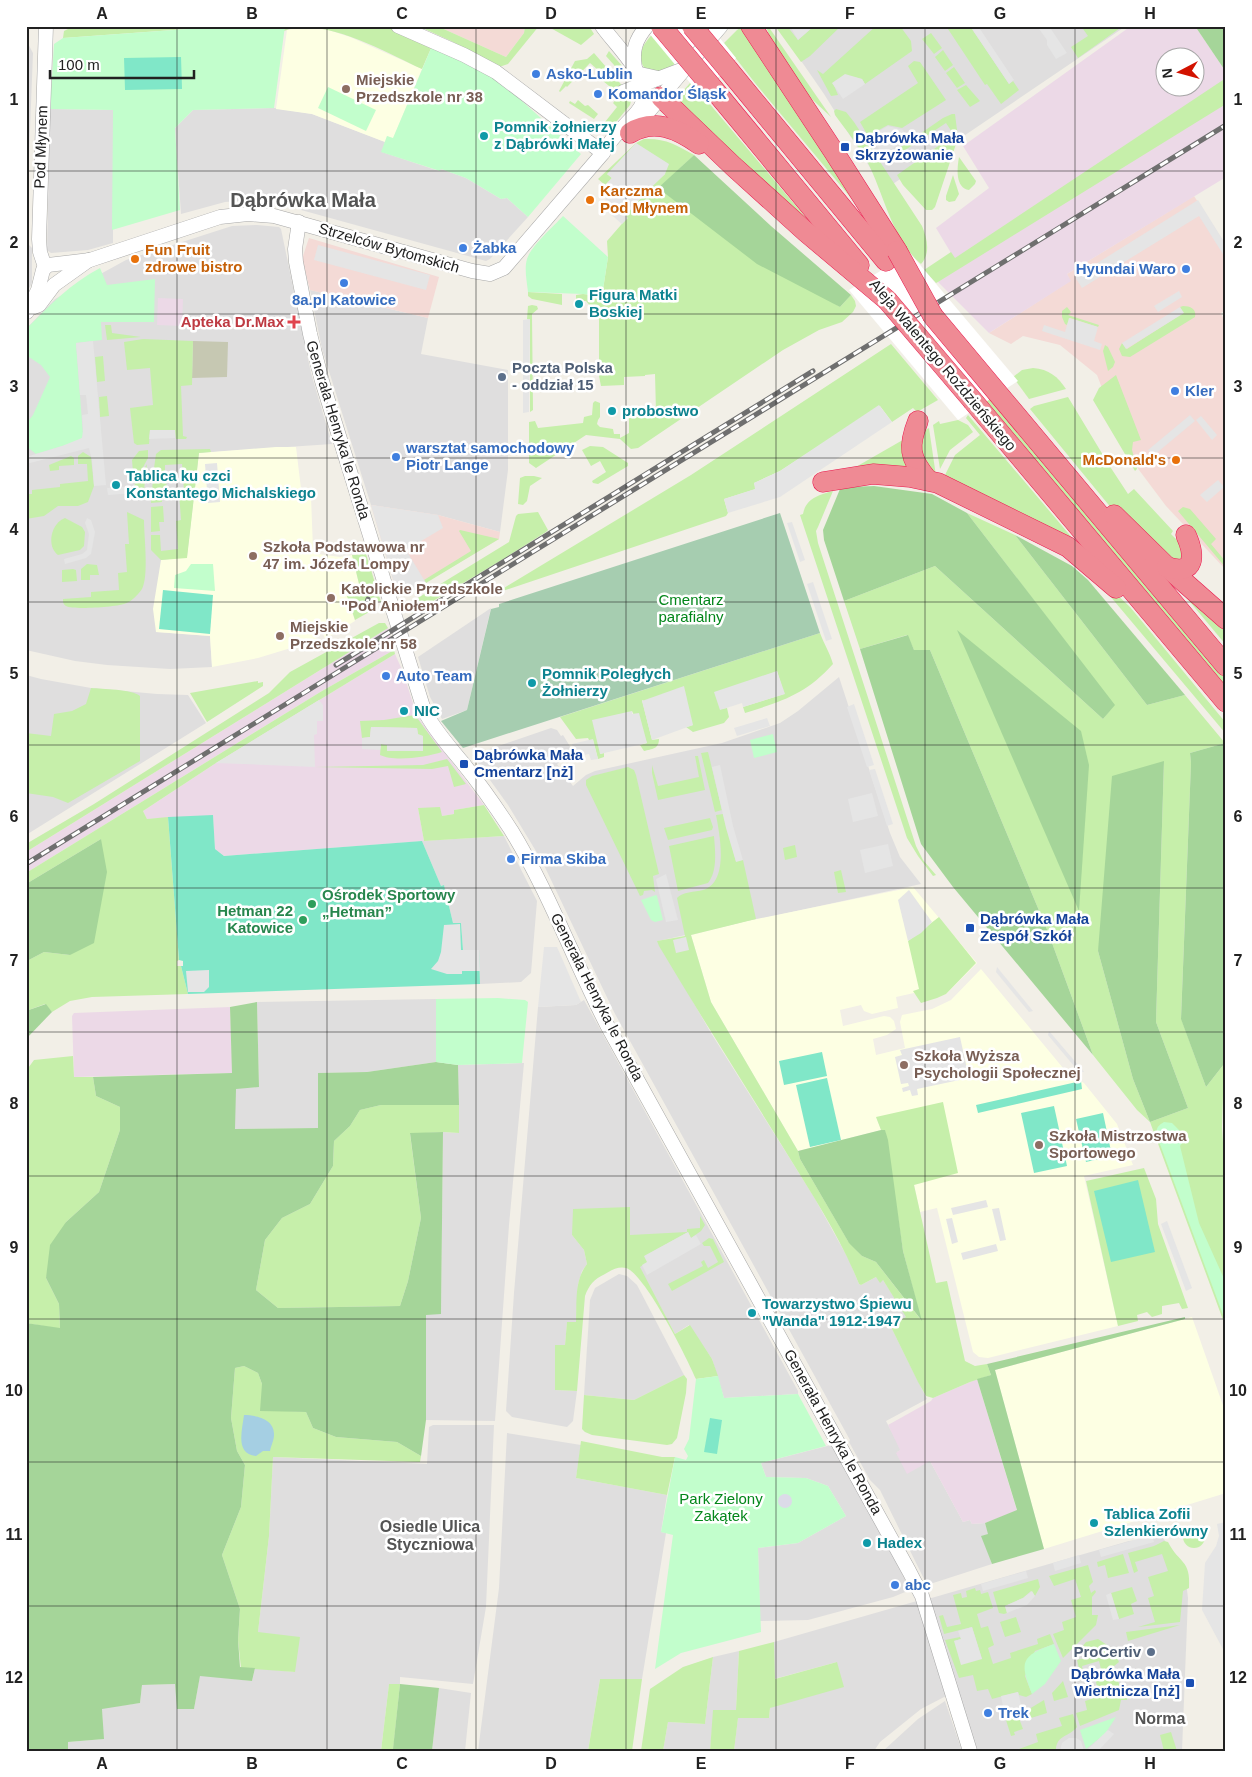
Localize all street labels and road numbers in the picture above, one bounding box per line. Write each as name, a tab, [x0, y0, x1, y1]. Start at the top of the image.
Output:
street label: Pod Młynem	[31, 105, 50, 189]
street label: Strzelców Bytomskich	[317, 219, 462, 276]
street label: Aleja Walentego Roździeńskiego	[867, 275, 1020, 454]
street label: Generała Henryka le Ronda	[303, 338, 374, 522]
street label: Generała Henryka le Ronda	[548, 910, 648, 1084]
street label: Generała Henryka le Ronda	[781, 1346, 886, 1518]

